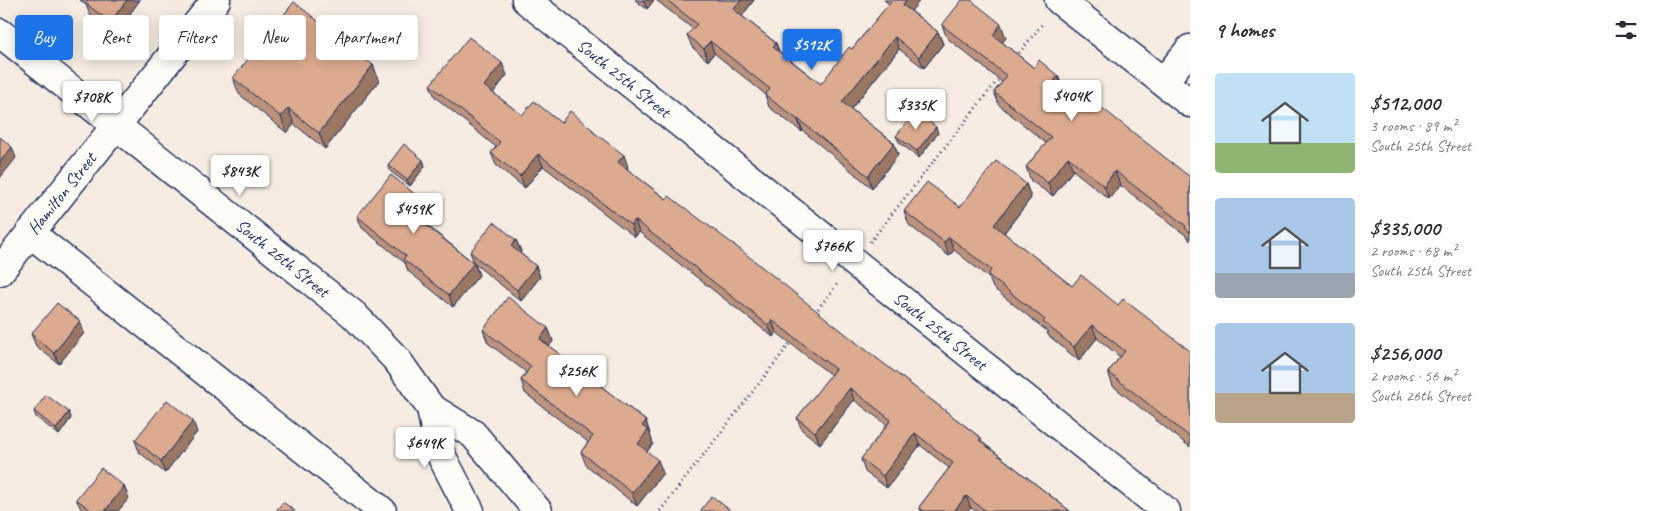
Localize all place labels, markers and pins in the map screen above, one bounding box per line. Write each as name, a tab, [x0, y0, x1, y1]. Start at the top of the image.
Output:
pin: $512K	[777, 28, 847, 71]
pin: $708K	[57, 80, 127, 123]
pin: $404K	[1037, 80, 1107, 122]
pin: $335K	[881, 88, 951, 131]
pin: $843K	[205, 154, 275, 197]
pin: $459K	[379, 192, 449, 235]
pin: $766K	[798, 230, 868, 272]
pin: $256K	[542, 354, 612, 397]
pin: $649K	[390, 426, 460, 469]

